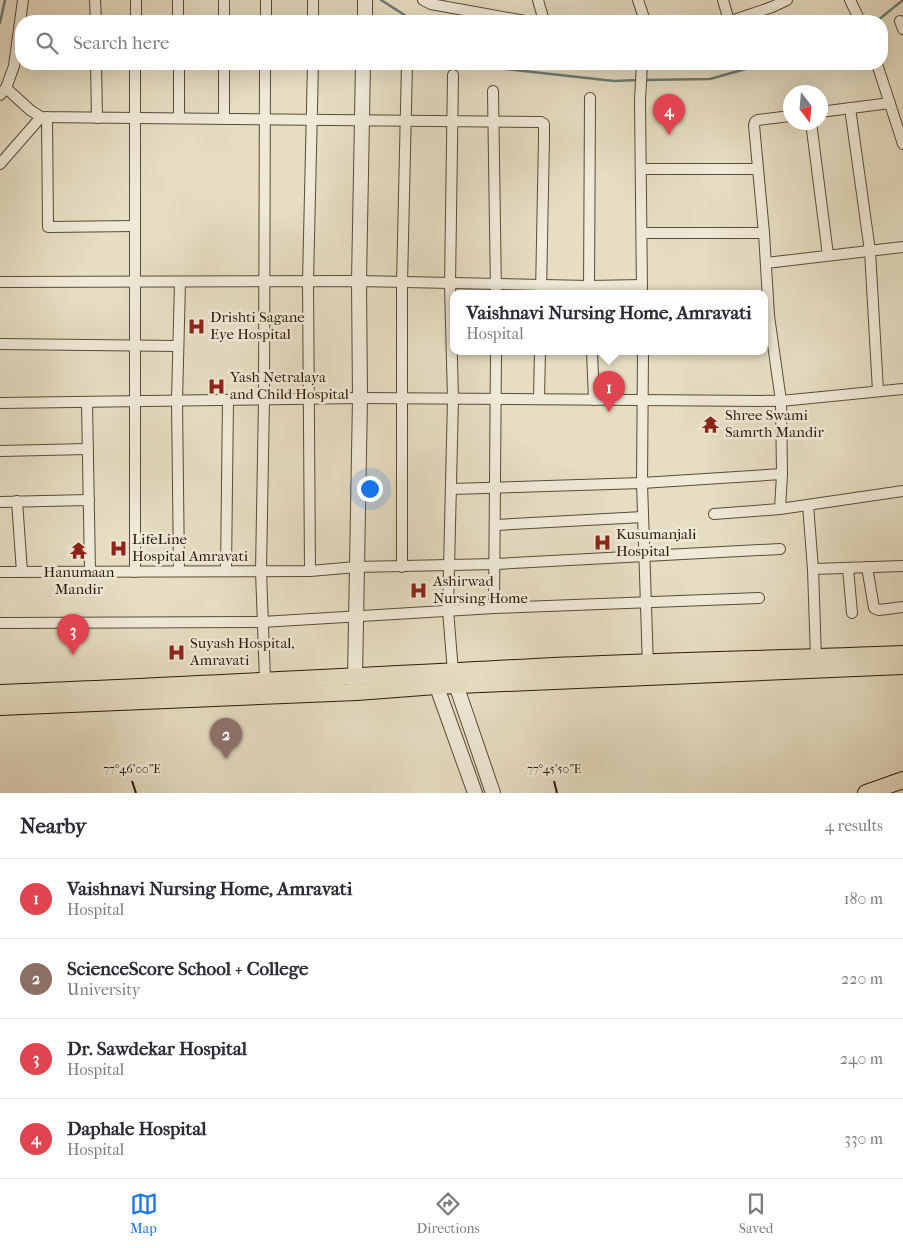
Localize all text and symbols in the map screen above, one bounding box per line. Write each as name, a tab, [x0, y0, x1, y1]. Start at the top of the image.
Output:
search box	[15, 15, 888, 70]
icon: search	[33, 29, 61, 57]
text: Search here	[73, 32, 169, 54]
north arrow	[783, 85, 828, 130]
pin: 4	[653, 94, 685, 135]
popup	[450, 290, 768, 355]
text: Vaishnavi Nursing Home, Amravati	[466, 302, 752, 324]
place label: Drishti Sagane Eye Hospital	[210, 308, 305, 343]
hospital icon: Drishti Sagane Eye Hospital	[186, 316, 206, 336]
text: Hospital	[466, 324, 524, 343]
place label: Yash Netralaya and Child Hospital	[229, 368, 349, 403]
pin: 1	[593, 371, 625, 412]
hospital icon: Yash Netralaya and Child Hospital	[206, 376, 226, 396]
place label: Shree Swami Samrth Mandir	[725, 406, 825, 441]
temple icon: Shree Swami Samrth Mandir	[701, 414, 721, 434]
your location	[357, 476, 383, 502]
place label: Kusumanjali Hospital	[616, 525, 697, 560]
place label: LifeLine Hospital Amravati	[132, 530, 249, 565]
hospital icon: Kusumanjali Hospital	[592, 533, 612, 553]
hospital icon: LifeLine Hospital Amravati	[108, 538, 128, 558]
temple icon: Hanumaan Mandir	[69, 541, 89, 561]
place label: Hanumaan Mandir	[44, 563, 115, 598]
place label: Ashirwad Nursing Home	[432, 572, 528, 607]
hospital icon: Ashirwad Nursing Home	[409, 580, 429, 600]
pin: 3	[57, 614, 89, 655]
place label: Suyash Hospital, Amravati	[189, 634, 295, 669]
hospital icon: Suyash Hospital, Amravati	[166, 642, 186, 662]
pin: 2	[210, 718, 242, 759]
text: 77°46'00"E	[103, 762, 161, 776]
text: 77°45'50"E	[527, 762, 581, 776]
text: Nearby	[20, 814, 86, 838]
text: 4 results	[825, 816, 883, 835]
text: Vaishnavi Nursing Home, Amravati	[67, 878, 352, 900]
text: 1	[33, 889, 39, 908]
text: 180 m	[844, 889, 883, 908]
text: Hospital	[67, 900, 124, 919]
text: ScienceScore School + College	[67, 958, 308, 980]
text: 2	[32, 969, 40, 988]
text: 220 m	[841, 969, 883, 988]
text: University	[67, 980, 140, 999]
text: Dr. Sawdekar Hospital	[67, 1038, 247, 1060]
text: 3	[33, 1049, 39, 1068]
text: 240 m	[840, 1049, 883, 1068]
text: Hospital	[67, 1060, 124, 1079]
text: Daphale Hospital	[67, 1118, 206, 1140]
text: 4	[31, 1129, 41, 1148]
text: 330 m	[844, 1129, 883, 1148]
text: Hospital	[67, 1140, 124, 1159]
tab: Map	[130, 1190, 158, 1237]
tab: Directions	[417, 1190, 480, 1237]
tab: Saved	[739, 1190, 773, 1237]

